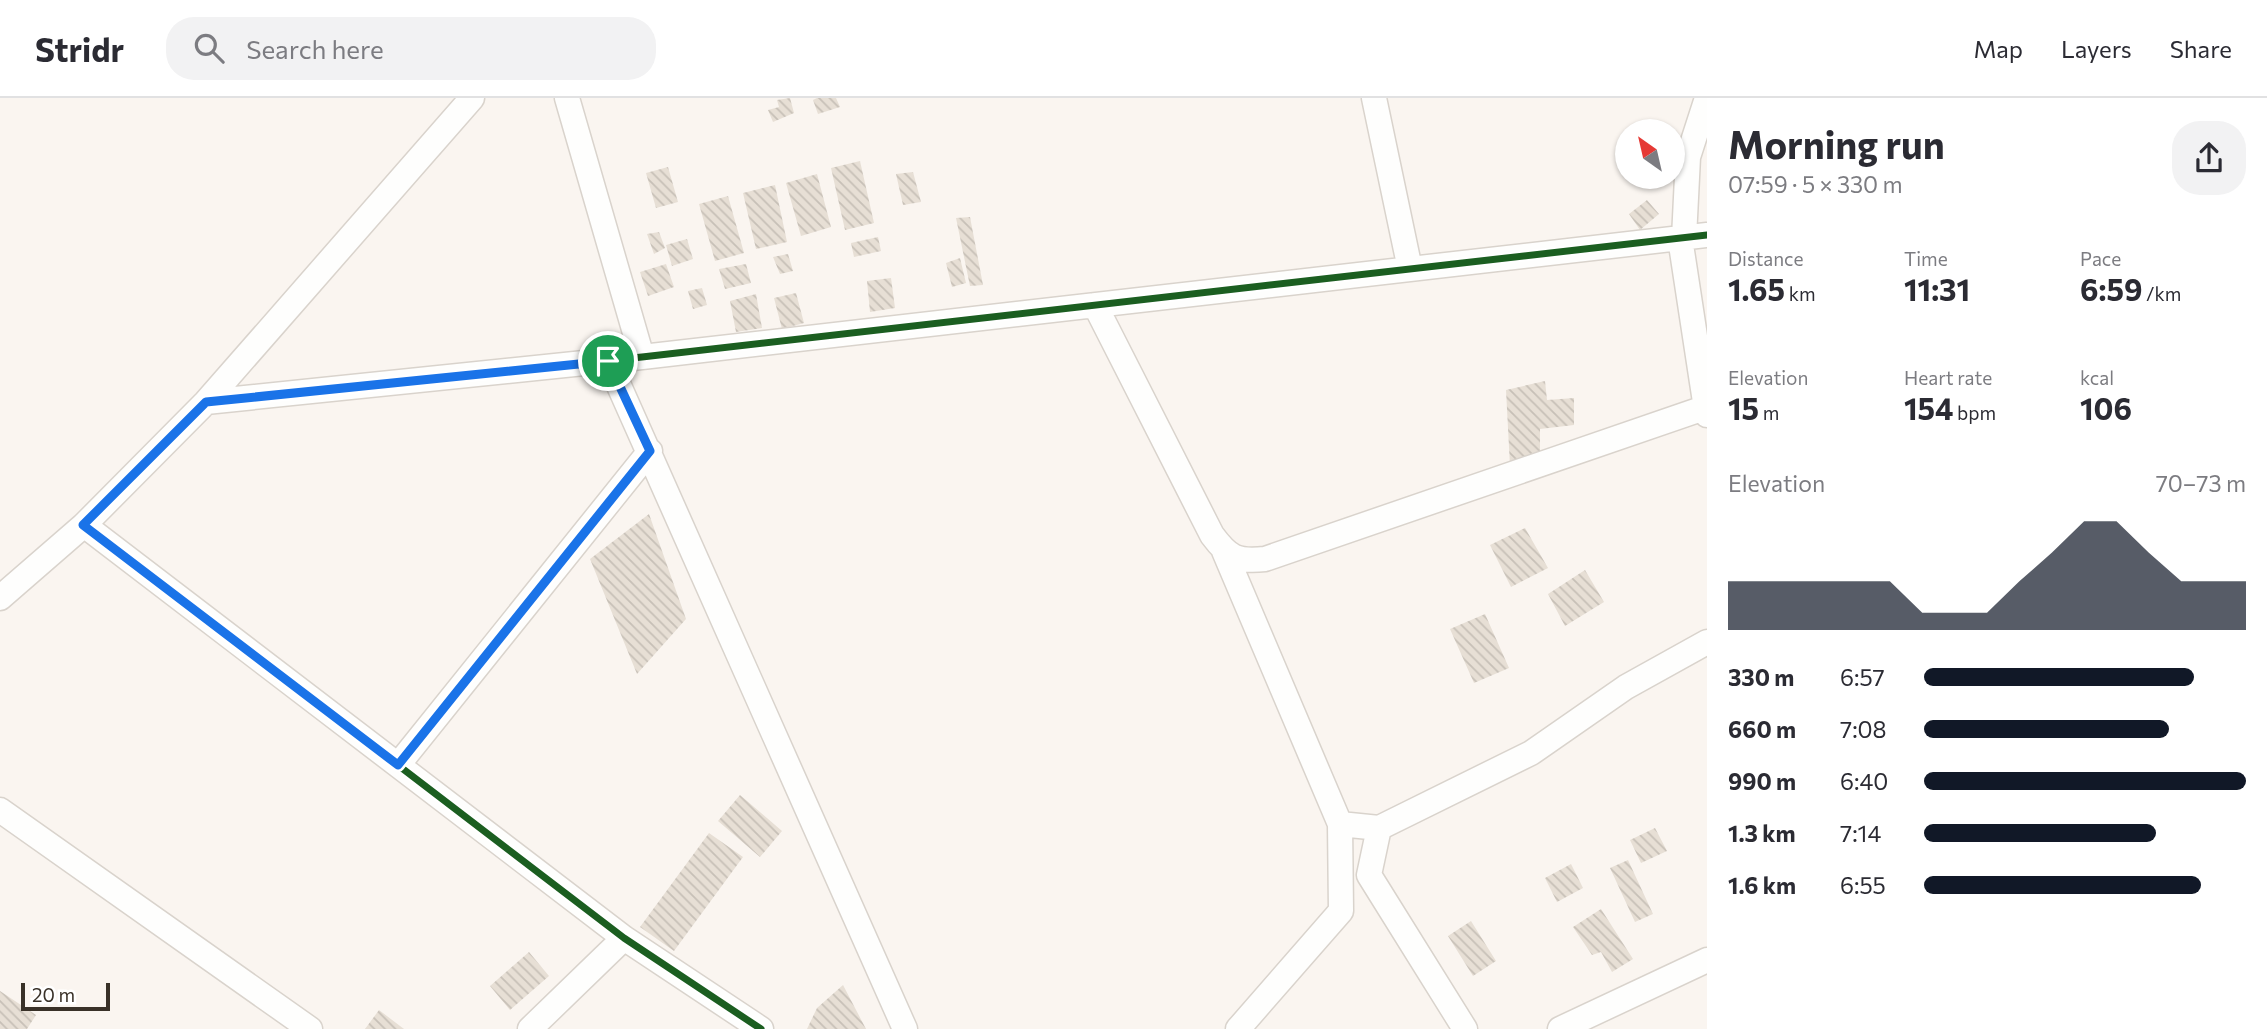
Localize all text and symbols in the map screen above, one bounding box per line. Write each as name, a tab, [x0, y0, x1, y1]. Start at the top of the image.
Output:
search box	[166, 17, 656, 80]
text: Stridr	[35, 28, 124, 69]
icon: search	[190, 29, 228, 67]
text: Search here	[246, 33, 384, 64]
text: Map	[1974, 34, 2023, 63]
text: Layers	[2061, 34, 2132, 63]
text: Share	[2170, 34, 2232, 63]
north arrow	[1615, 119, 1685, 189]
map controls	[1615, 119, 1685, 189]
text: Morning run	[1728, 120, 1945, 167]
button: share	[2172, 121, 2246, 195]
text: 07:59 · 5 × 330 m	[1728, 170, 1903, 198]
text: Distance	[1728, 247, 1804, 270]
text: Time	[1904, 247, 1948, 270]
text: Pace	[2080, 247, 2121, 270]
text: 1.65	[1728, 270, 1785, 307]
text: 11:31	[1904, 270, 1970, 307]
text: 6:59	[2080, 270, 2142, 307]
text: km	[1785, 282, 1816, 305]
text: /km	[2142, 282, 2181, 305]
pin	[578, 331, 638, 391]
icon: arrive	[589, 342, 627, 380]
text: Elevation	[1728, 366, 1808, 389]
text: Heart rate	[1904, 366, 1992, 389]
text: kcal	[2080, 366, 2114, 389]
text: 15	[1728, 389, 1759, 426]
text: 154	[1904, 389, 1953, 426]
text: 106	[2080, 389, 2132, 426]
text: m	[1759, 401, 1779, 424]
text: bpm	[1953, 401, 1996, 424]
text: Elevation	[1728, 469, 1825, 497]
text: 70–73 m	[2156, 469, 2246, 497]
text: 330 m	[1728, 663, 1794, 691]
text: 6:57	[1840, 663, 1885, 691]
text: 660 m	[1728, 715, 1796, 743]
text: 7:08	[1840, 715, 1887, 743]
text: 990 m	[1728, 767, 1796, 795]
text: 6:40	[1840, 767, 1888, 795]
text: 1.3 km	[1728, 819, 1796, 847]
text: 7:14	[1840, 819, 1881, 847]
text: 1.6 km	[1728, 871, 1796, 899]
text: 6:55	[1840, 871, 1886, 899]
scale bar	[21, 980, 110, 1012]
text: 20 m	[32, 983, 75, 1006]

